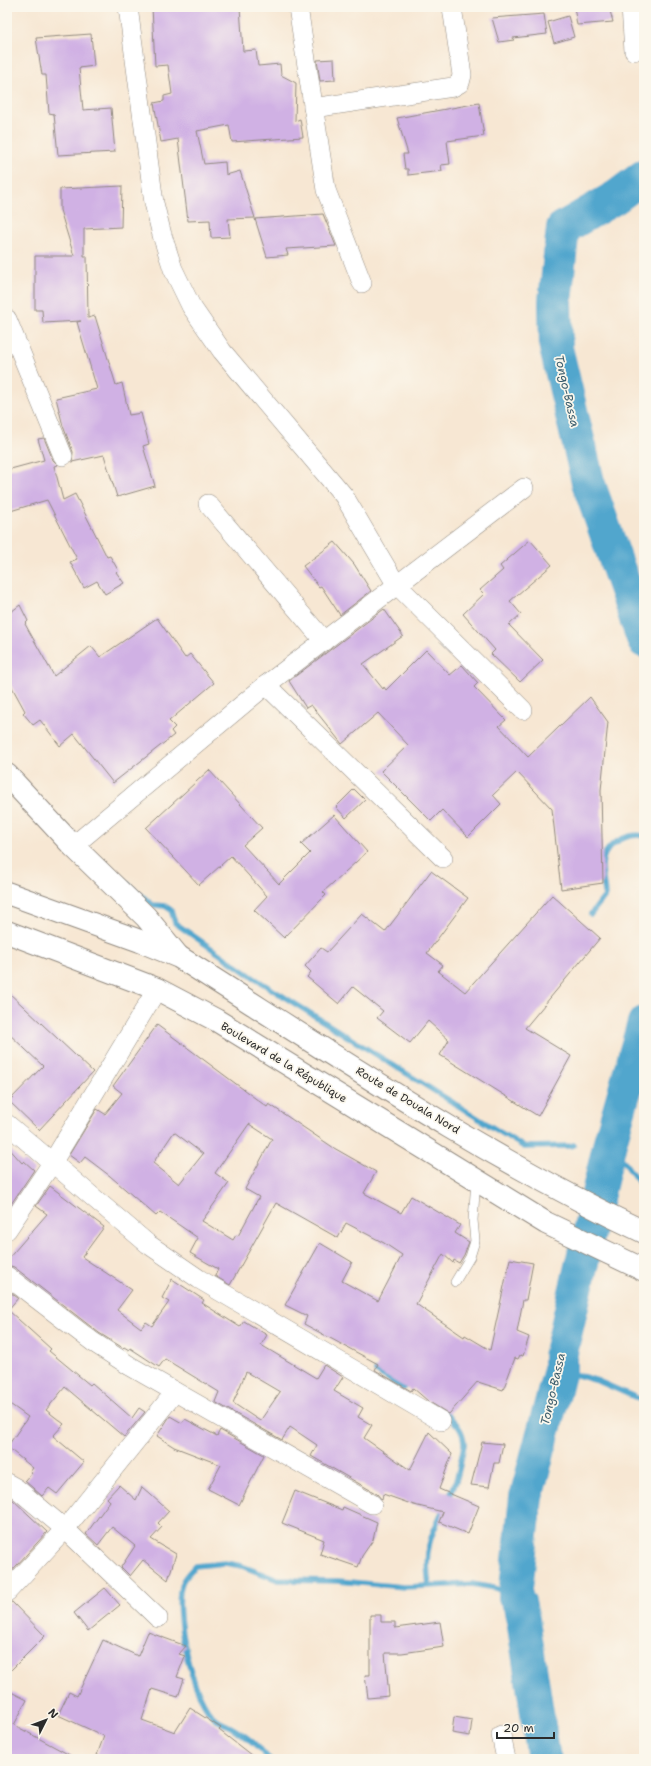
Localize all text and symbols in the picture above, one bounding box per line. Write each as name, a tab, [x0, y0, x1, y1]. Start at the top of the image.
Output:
water label: Tongo-Bassa	[551, 353, 583, 429]
street label: Boulevard de la République	[218, 1019, 350, 1106]
street label: Route de Douala Nord	[353, 1063, 463, 1137]
water label: Tongo-Bassa	[537, 1351, 569, 1427]
north arrow	[26, 1700, 66, 1740]
text: N	[45, 1705, 62, 1722]
scale bar	[497, 1714, 554, 1740]
text: 20 m	[503, 1720, 534, 1736]

